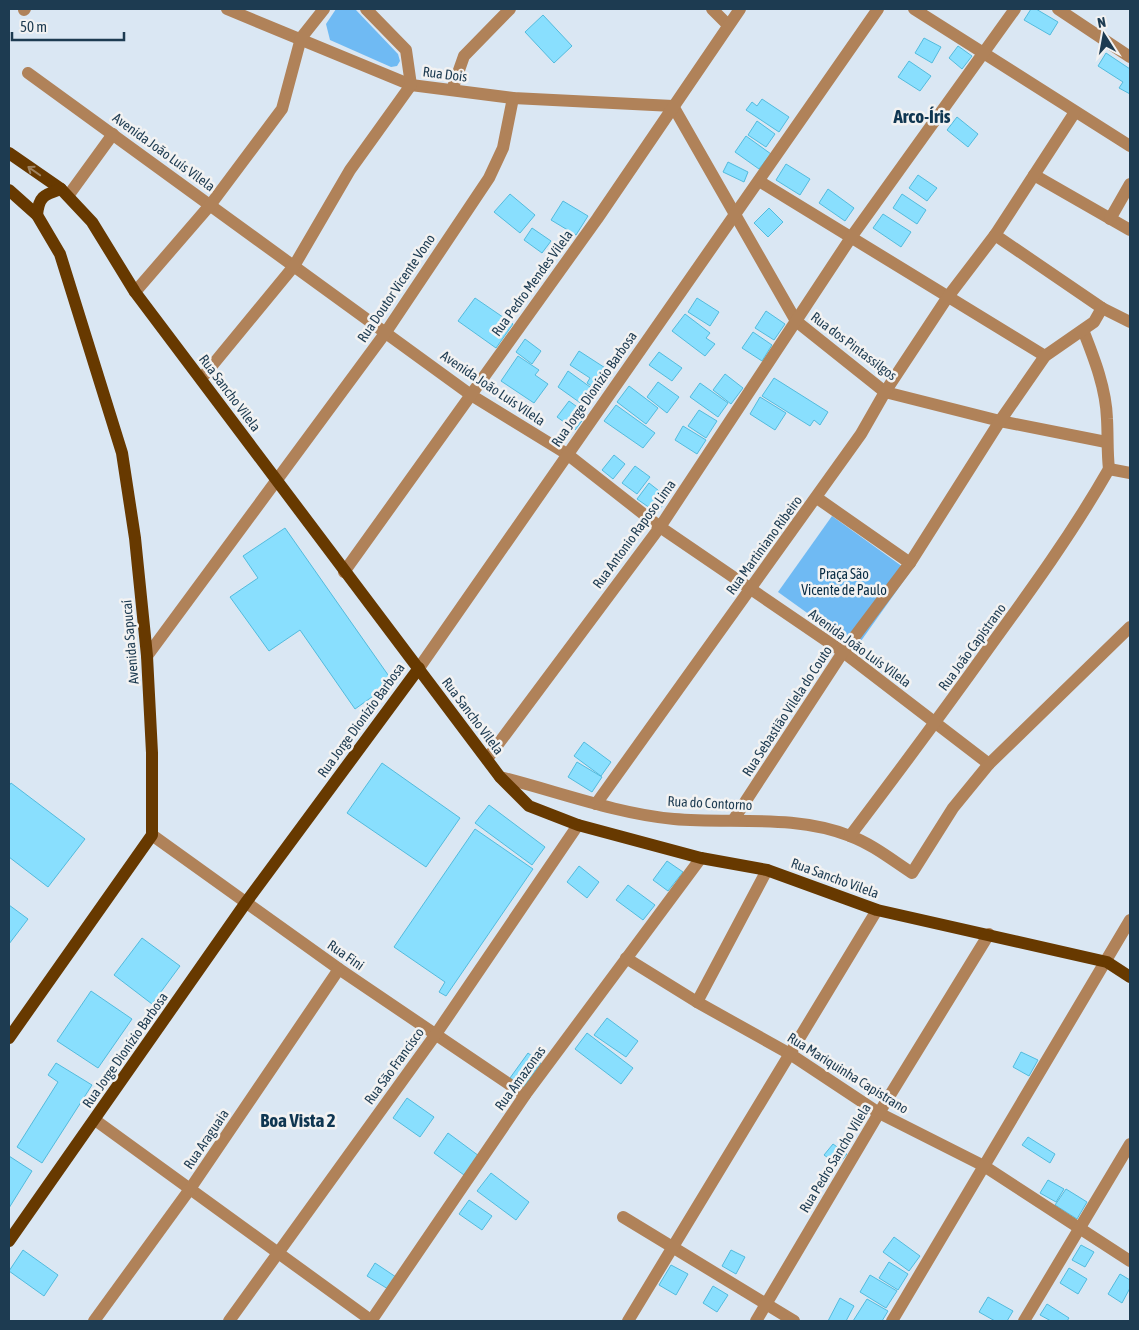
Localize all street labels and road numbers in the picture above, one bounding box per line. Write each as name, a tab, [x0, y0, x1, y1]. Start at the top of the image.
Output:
street label: Rua Dois	[422, 63, 468, 85]
street label: Avenida João Luís Vilela	[110, 110, 218, 194]
street label: Rua Pedro Mendes Vilela	[488, 227, 576, 339]
street label: Rua Doutor Vicente Vono	[354, 231, 438, 345]
street label: Rua dos Pintassilgos	[808, 309, 900, 383]
street label: Rua Jorge Dionízio Barbosa	[548, 328, 640, 450]
street label: Avenida João Luís Vilela	[438, 347, 548, 429]
street label: Rua Sancho Vilela	[196, 351, 264, 435]
street label: Rua Antonio Raposo Lima	[589, 477, 679, 591]
street label: Rua Martiniano Ribeiro	[723, 492, 805, 598]
street label: Avenida Sapucaí	[118, 599, 142, 685]
street label: Rua João Capistrano	[935, 600, 1009, 694]
street label: Avenida João Luís Vilela	[806, 606, 914, 690]
street label: Rua Sebastião Vilela do Couto	[739, 643, 835, 779]
street label: Rua Jorge Dionízio Barbosa	[314, 660, 408, 780]
street label: Rua Sancho Vilela	[439, 674, 507, 758]
street label: Rua do Contorno	[667, 793, 753, 813]
street label: Rua Sancho Vilela	[789, 855, 881, 901]
street label: Rua Fini	[325, 937, 367, 973]
street label: Rua Jorge Dionízio Barbosa	[79, 989, 171, 1111]
street label: Rua São Francisco	[361, 1025, 427, 1107]
street label: Rua Mariquinha Capistrano	[785, 1029, 911, 1117]
street label: Rua Amazonas	[491, 1043, 549, 1113]
street label: Rua Pedro Sancho Vilela	[796, 1101, 874, 1215]
street label: Rua Araguaia	[180, 1106, 232, 1172]

